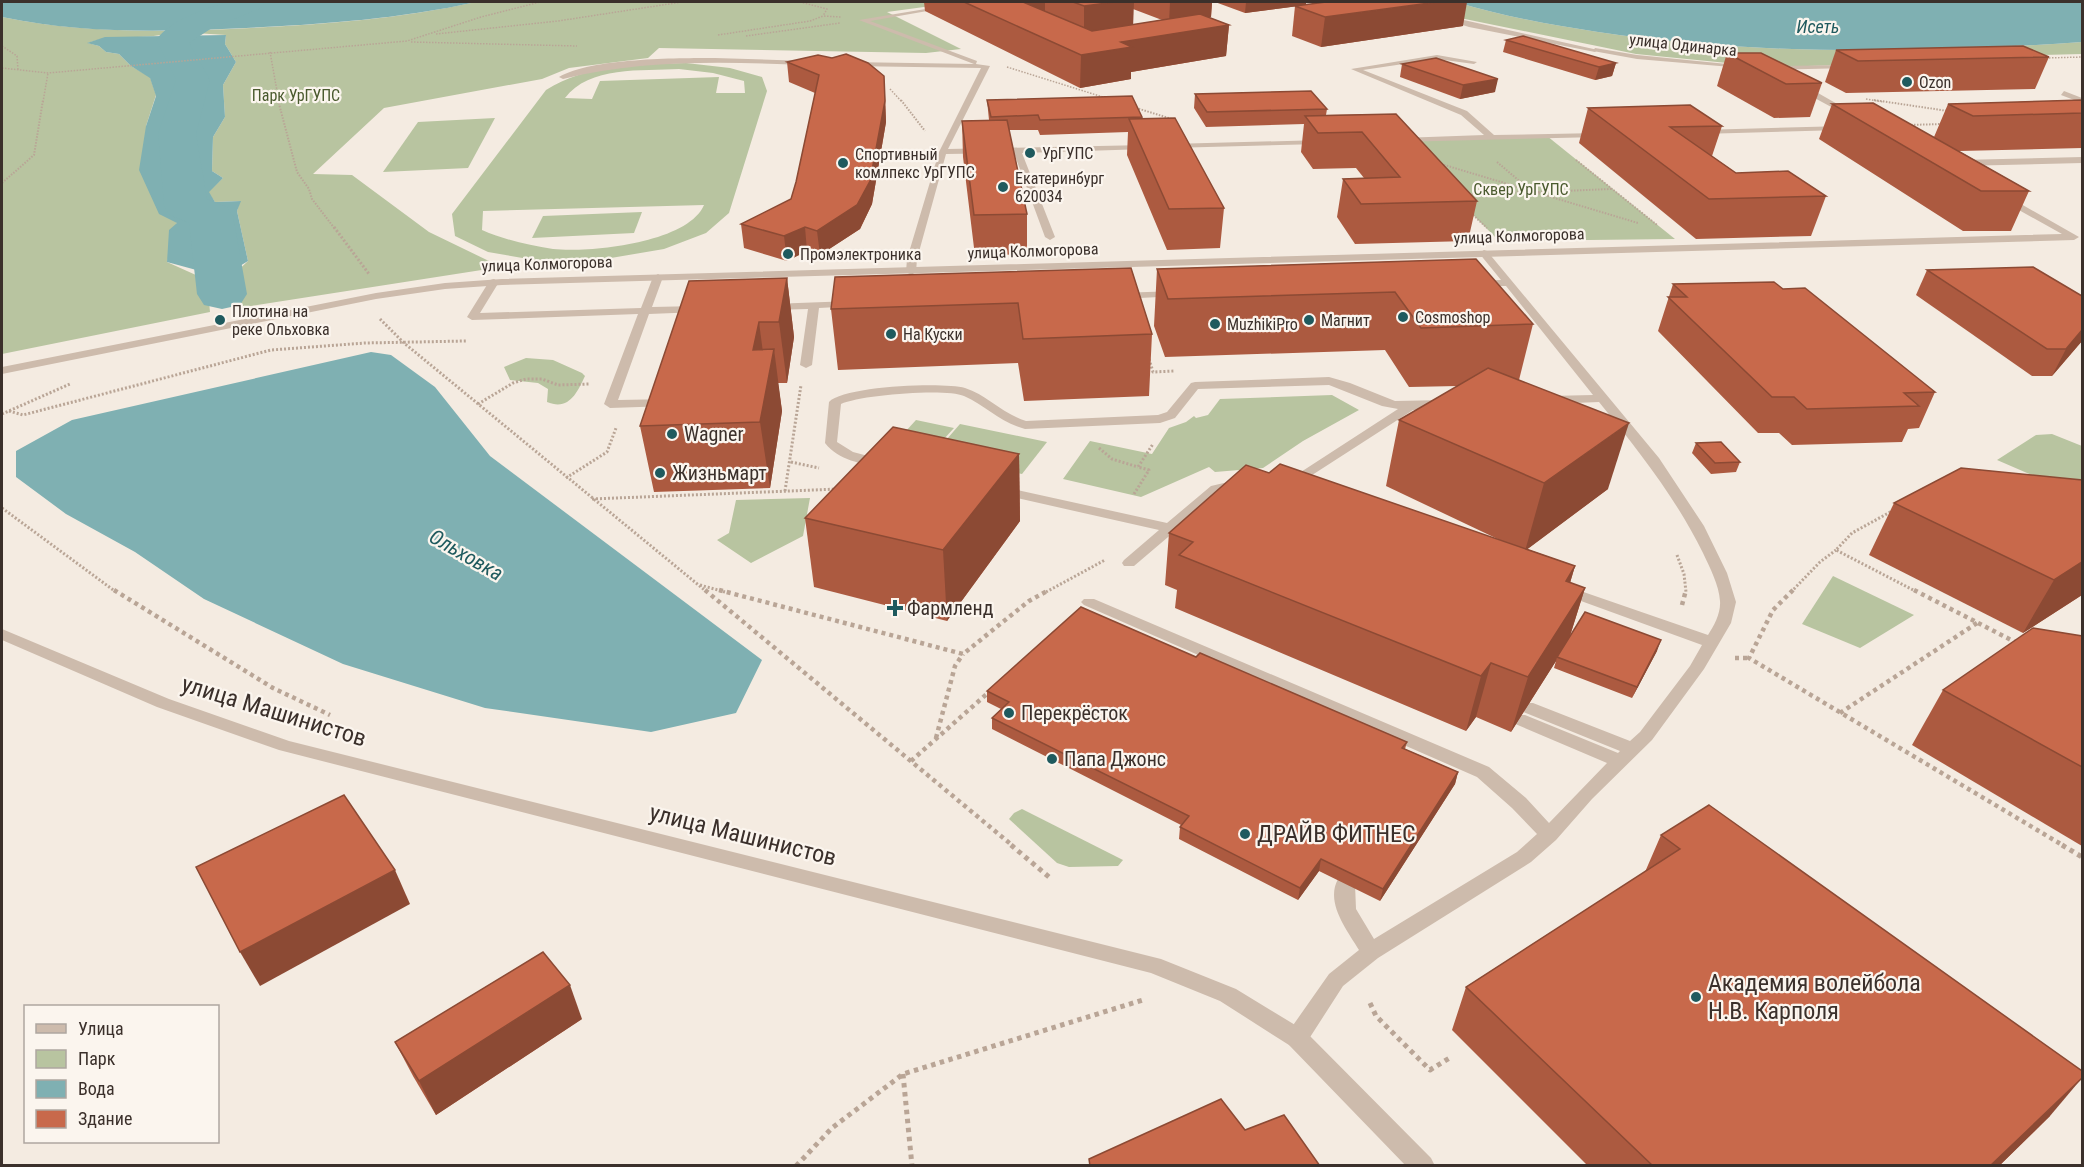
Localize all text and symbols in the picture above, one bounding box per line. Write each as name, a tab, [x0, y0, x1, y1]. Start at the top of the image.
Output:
water label: Исеть	[1797, 16, 1839, 37]
street label: улица Одинарка	[1628, 30, 1738, 60]
place label: Ozon	[1919, 73, 1951, 92]
marker: Ozon	[1900, 75, 1914, 89]
park label: Парк УрГУПС	[252, 86, 340, 105]
place label: УрГУПС	[1042, 144, 1093, 163]
place label: Спортивный комлпекс УрГУПС	[855, 145, 975, 182]
marker: УрГУПС	[1023, 146, 1037, 160]
marker: Спортивный комлпекс УрГУПС	[836, 156, 850, 170]
place label: Екатеринбург 620034	[1015, 169, 1104, 206]
marker: Екатеринбург 620034	[996, 180, 1010, 194]
park label: Сквер УрГУПС	[1473, 180, 1569, 199]
street label: улица Колмогорова	[1453, 224, 1585, 248]
street label: улица Колмогорова	[967, 239, 1099, 263]
place label: Промэлектроника	[800, 245, 921, 264]
marker: Промэлектроника	[781, 247, 795, 261]
street label: улица Колмогорова	[481, 252, 613, 276]
place label: Плотина на реке Ольховка	[232, 302, 330, 339]
place label: Cosmoshop	[1415, 308, 1491, 327]
marker: Cosmoshop	[1396, 310, 1410, 324]
place label: Магнит	[1321, 311, 1370, 330]
marker: Плотина на реке Ольховка	[213, 313, 227, 327]
marker: Магнит	[1302, 313, 1316, 327]
place label: MuzhikiPro	[1227, 315, 1298, 334]
marker: MuzhikiPro	[1208, 317, 1222, 331]
place label: На Куски	[903, 325, 963, 344]
marker: На Куски	[884, 327, 898, 341]
place label: Wagner	[684, 422, 744, 446]
marker: Wagner	[665, 427, 679, 441]
place label: Жизньмарт	[672, 461, 767, 485]
marker: Жизньмарт	[653, 466, 667, 480]
water label: Ольховка	[425, 524, 507, 586]
place label: Фармленд	[907, 596, 994, 620]
marker: Фармленд	[888, 601, 902, 615]
street label: улица Машинистов	[178, 670, 370, 752]
place label: Перекрёсток	[1021, 701, 1128, 725]
marker: Перекрёсток	[1002, 706, 1016, 720]
place label: Папа Джонс	[1064, 747, 1166, 771]
marker: Папа Джонс	[1045, 752, 1059, 766]
street label: улица Машинистов	[647, 798, 839, 872]
place label: ДРАЙВ ФИТНЕС	[1257, 820, 1416, 848]
marker: ДРАЙВ ФИТНЕС	[1238, 827, 1252, 841]
place label: Академия волейбола Н.В. Карполя	[1708, 969, 1921, 1025]
marker: Академия волейбола Н.В. Карполя	[1689, 990, 1703, 1004]
legend	[24, 1005, 219, 1143]
text: Улица	[78, 1018, 124, 1039]
text: Парк	[78, 1048, 116, 1069]
text: Вода	[78, 1078, 115, 1099]
text: Здание	[78, 1108, 132, 1129]

